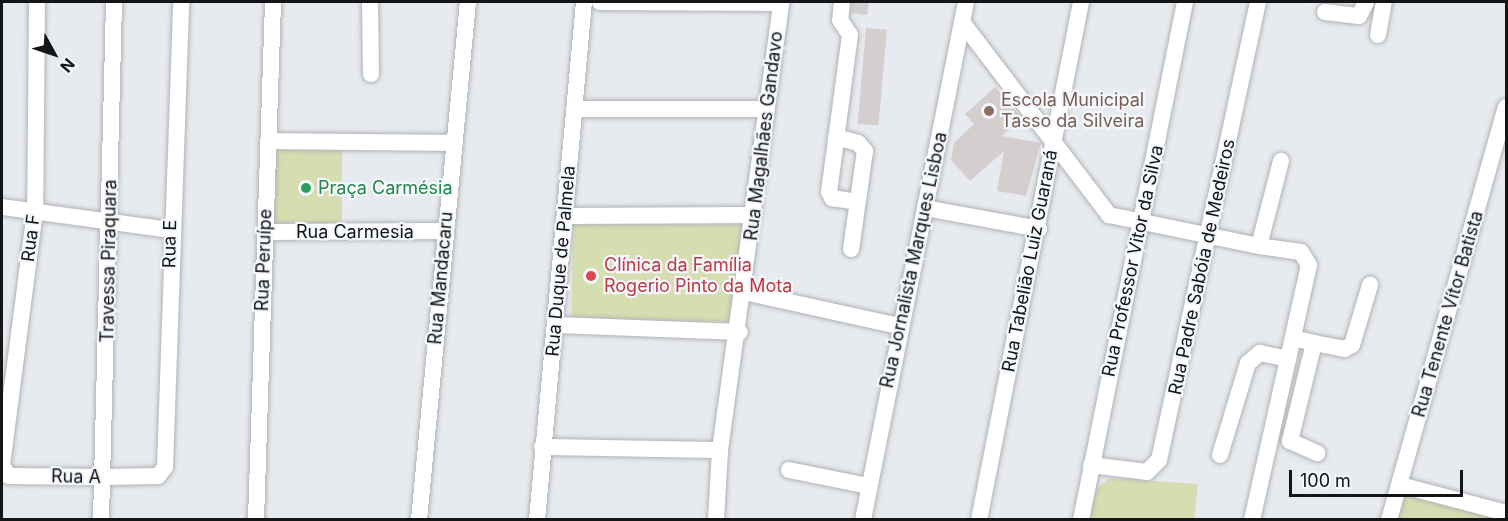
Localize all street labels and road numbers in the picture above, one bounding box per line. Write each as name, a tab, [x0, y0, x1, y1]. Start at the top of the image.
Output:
street label: Rua Magalhães Gandavo	[740, 30, 788, 242]
street label: Rua Jornalista Marques Lisboa	[876, 130, 952, 390]
street label: Rua Padre Sabóia de Medeiros	[1164, 137, 1240, 397]
street label: Rua Professor Vitor da Silva	[1098, 143, 1168, 379]
street label: Rua Tabelião Luiz Guaraná	[998, 148, 1062, 374]
street label: Rua Duque de Palmela	[542, 165, 580, 357]
street label: Travessa Piraquara	[97, 179, 121, 343]
street label: Rua Peruípe	[251, 208, 277, 312]
street label: Rua Tenente Vítor Batista	[1408, 208, 1488, 420]
street label: Rua Mandacaru	[424, 211, 458, 345]
street label: Rua F	[17, 213, 45, 263]
street label: Rua E	[159, 220, 181, 268]
street label: Rua Carmesia	[296, 221, 414, 243]
street label: Rua A	[51, 466, 101, 488]

